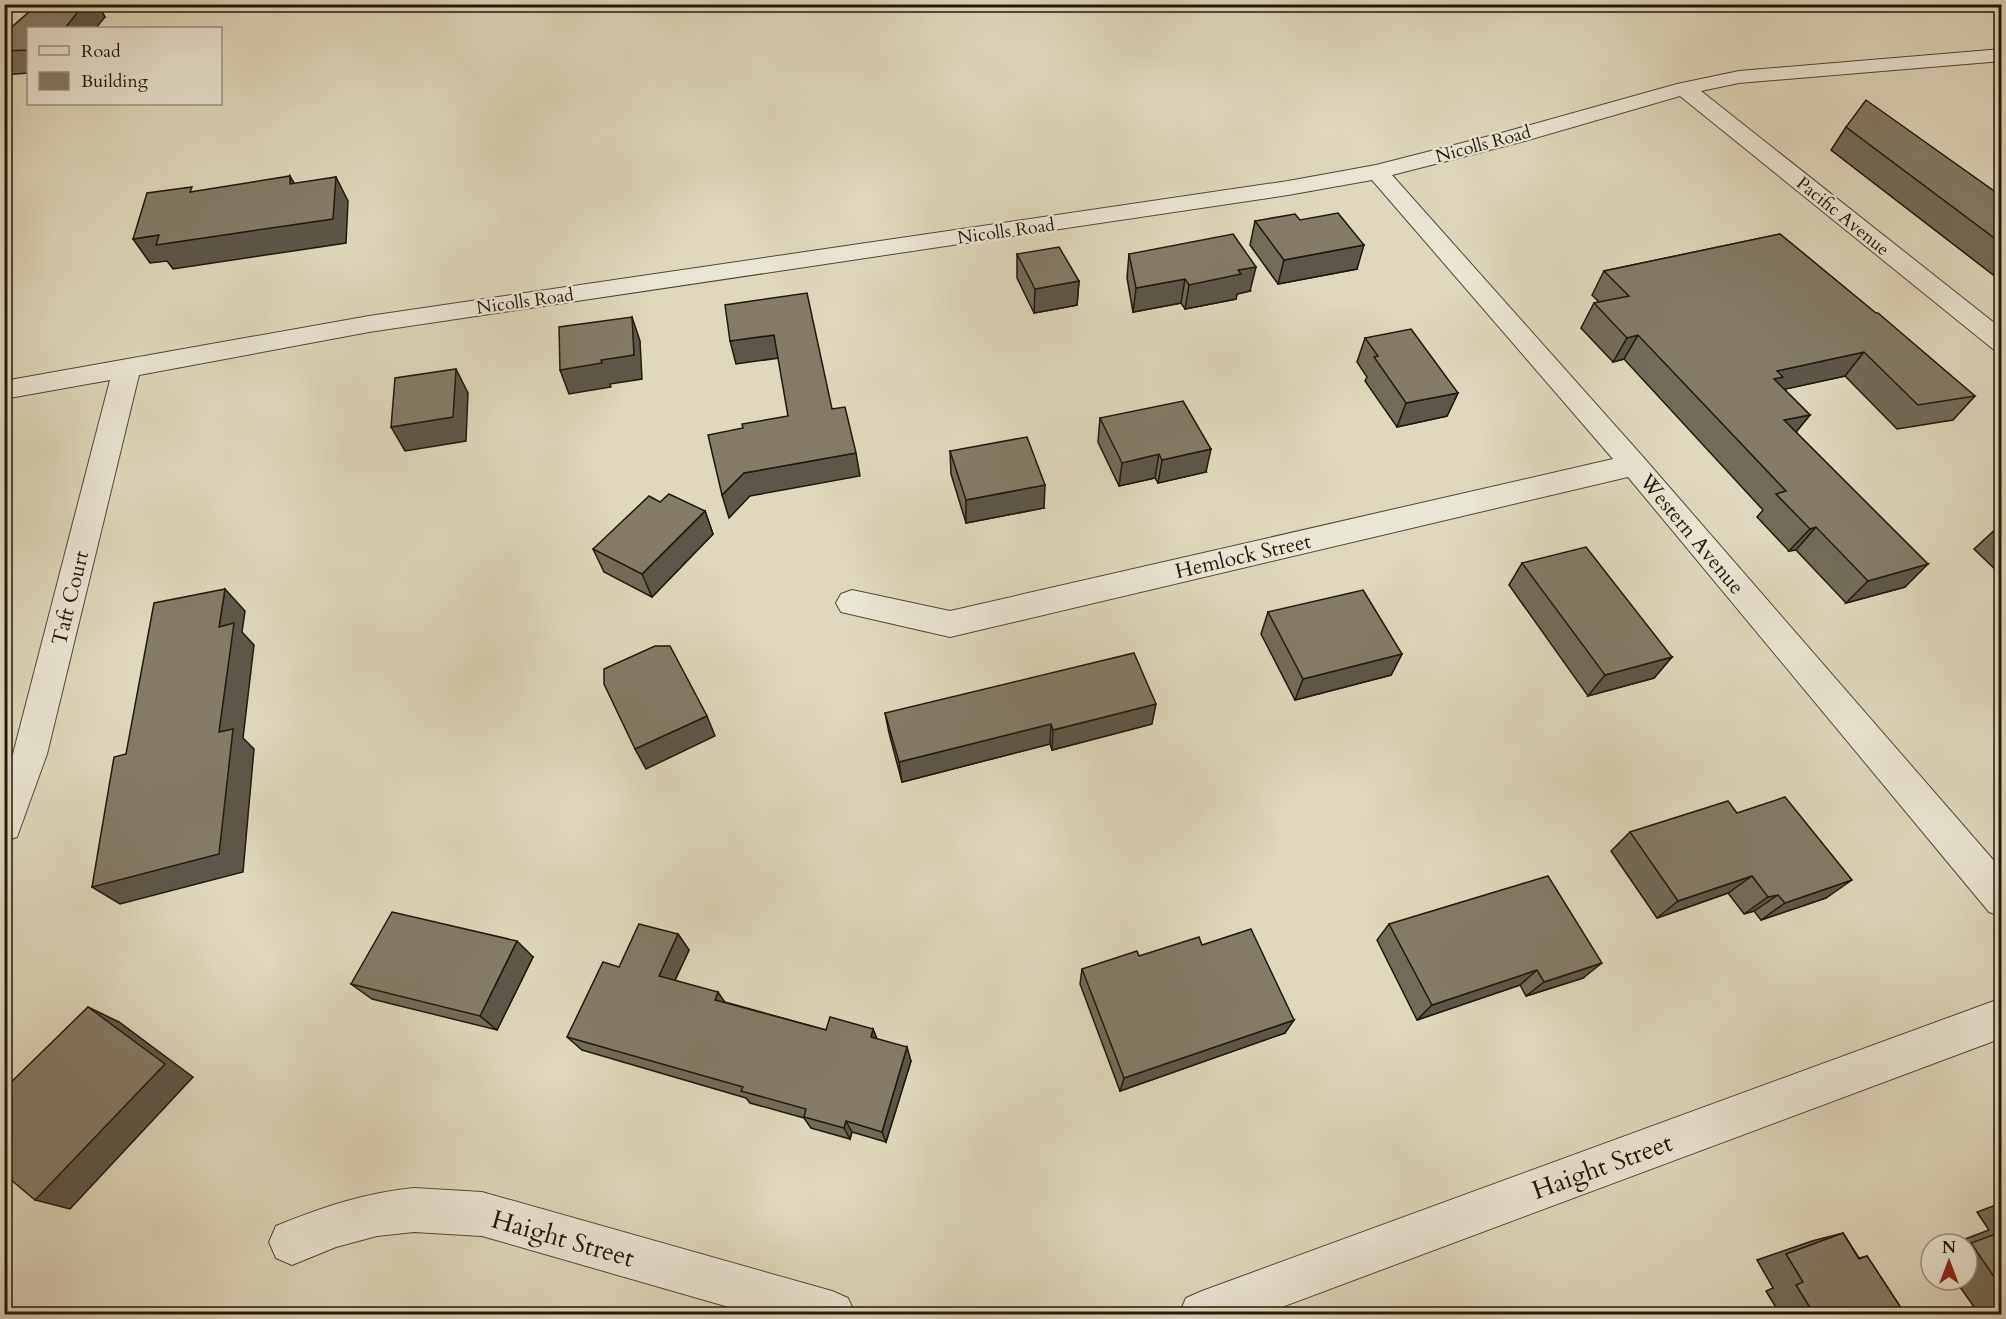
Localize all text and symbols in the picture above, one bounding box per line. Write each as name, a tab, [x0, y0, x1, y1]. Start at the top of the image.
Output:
legend	[27, 27, 222, 105]
text: Road	[81, 39, 121, 64]
text: Building	[81, 69, 149, 94]
street label: Nicolls Road	[1433, 120, 1534, 169]
street label: Pacific Avenue	[1791, 171, 1895, 262]
street label: Nicolls Road	[956, 212, 1057, 251]
street label: Nicolls Road	[475, 282, 576, 321]
street label: Western Avenue	[1632, 467, 1751, 601]
street label: Hemlock Street	[1172, 527, 1314, 586]
street label: Taft Court	[45, 548, 96, 648]
street label: Haight Street	[1527, 1125, 1677, 1208]
street label: Haight Street	[487, 1201, 638, 1276]
north arrow	[1919, 1232, 1979, 1292]
text: N	[1942, 1237, 1956, 1259]

